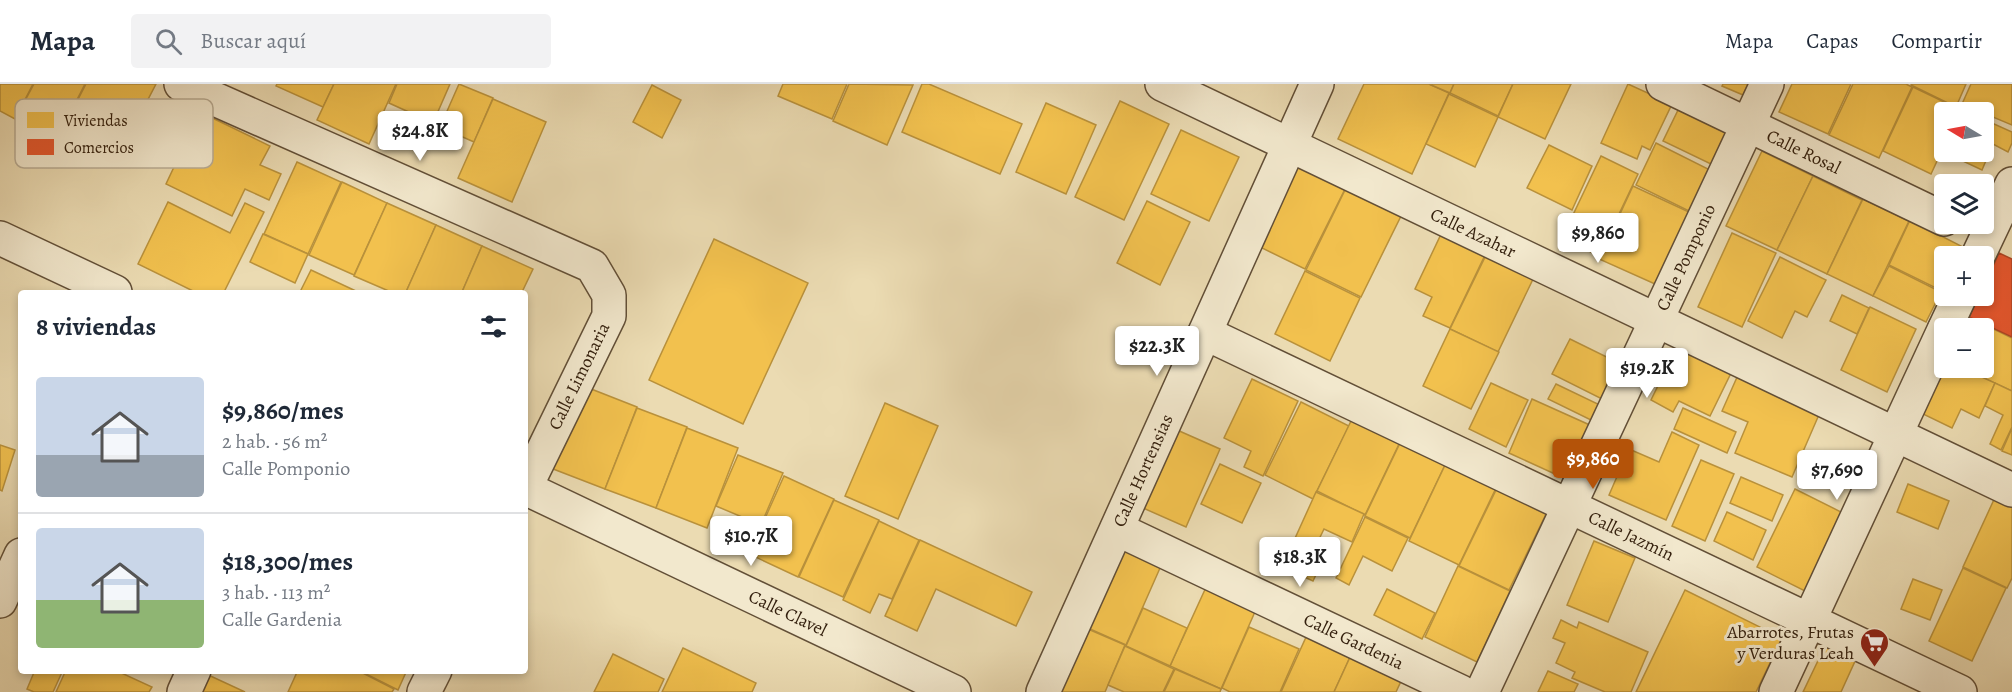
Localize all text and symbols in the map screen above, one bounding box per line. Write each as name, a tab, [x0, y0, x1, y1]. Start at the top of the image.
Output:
search box	[131, 14, 551, 68]
text: Mapa	[30, 22, 95, 60]
icon: search	[152, 25, 185, 58]
text: Buscar aquí	[200, 26, 306, 56]
text: Mapa	[1725, 27, 1773, 55]
text: Capas	[1806, 27, 1859, 55]
text: Compartir	[1892, 27, 1982, 55]
legend	[15, 99, 213, 168]
north arrow	[1934, 102, 1994, 162]
map controls	[1934, 102, 1994, 378]
text: Viviendas	[63, 110, 128, 132]
pin: $24.8K	[371, 111, 469, 162]
text: $24.8K	[392, 117, 448, 144]
street label: Calle Rosal	[1763, 123, 1845, 180]
text: Comercios	[64, 137, 134, 159]
button: layers	[1934, 174, 1994, 234]
street label: Calle Pomponio	[1650, 200, 1721, 315]
street label: Calle Azahar	[1427, 202, 1520, 263]
pin: $9,860	[1549, 213, 1647, 264]
text: $9,860	[1572, 219, 1624, 246]
button: +	[1934, 246, 1994, 306]
text: 8 viviendas	[36, 309, 156, 344]
icon: filters	[477, 310, 510, 343]
street label: Calle Limonaria	[543, 318, 616, 434]
button: −	[1934, 318, 1994, 378]
pin: $22.3K	[1108, 326, 1206, 377]
text: $22.3K	[1129, 332, 1185, 359]
pin: $19.2K	[1598, 348, 1696, 399]
text: $19.2K	[1620, 354, 1674, 381]
text: $9,860/mes	[222, 393, 344, 428]
icon: home	[84, 401, 156, 473]
street label: Calle Hortensias	[1107, 410, 1179, 531]
text: 2 hab. · 56 m²	[222, 428, 327, 455]
pin: $9,860	[1544, 439, 1642, 490]
text: $9,860	[1567, 445, 1619, 472]
pin: $7,690	[1788, 450, 1886, 501]
text: Calle Pomponio	[222, 455, 350, 482]
text: $7,690	[1811, 456, 1863, 483]
street label: Calle Jazmín	[1585, 505, 1678, 566]
pin: $10.7K	[702, 516, 800, 567]
text: $10.7K	[724, 522, 778, 549]
pin: $18.3K	[1251, 537, 1349, 588]
text: $18.3K	[1273, 543, 1327, 570]
text: $18,300/mes	[222, 544, 353, 579]
icon: home	[84, 552, 156, 624]
text: 3 hab. · 113 m²	[222, 579, 330, 606]
street label: Calle Clavel	[745, 584, 831, 642]
text: Calle Gardenia	[222, 606, 342, 633]
street label: Calle Gardenia	[1300, 607, 1408, 675]
place label: Abarrotes, Frutas y Verduras Leah	[1726, 620, 1854, 665]
supermarket icon: Abarrotes, Frutas y Verduras Leah	[1859, 626, 1891, 668]

